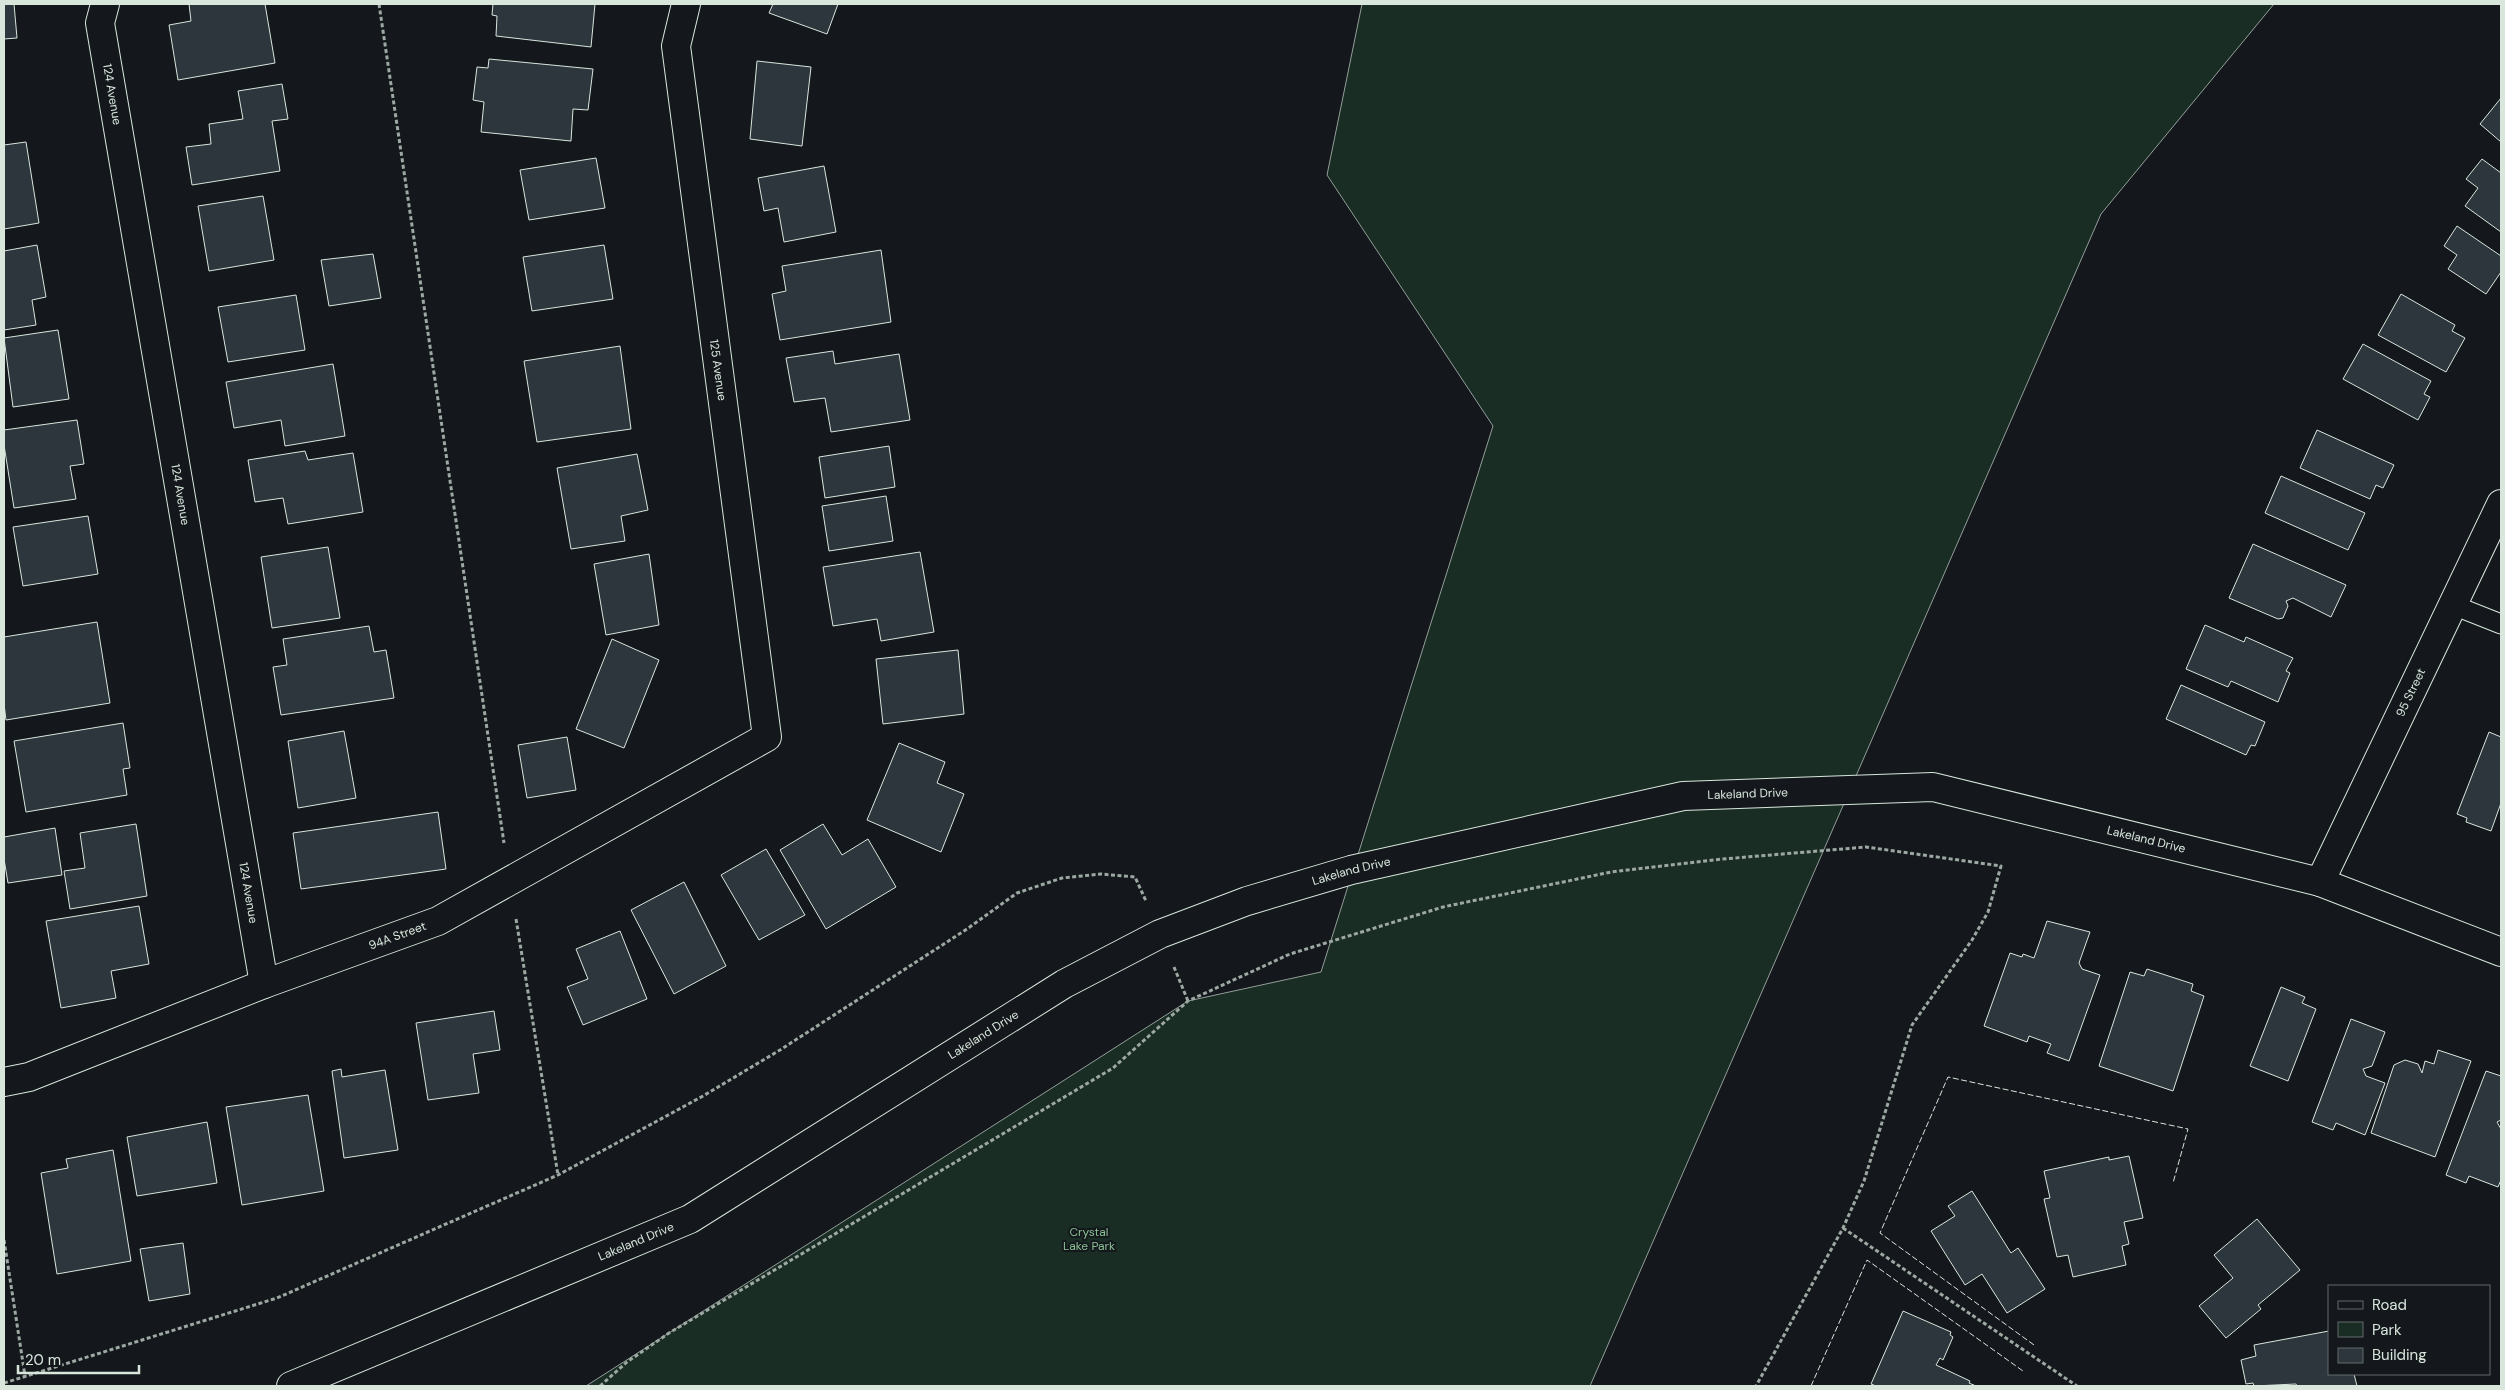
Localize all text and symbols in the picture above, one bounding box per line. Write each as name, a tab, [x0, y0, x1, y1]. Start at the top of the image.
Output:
street label: 124 Avenue	[99, 63, 125, 126]
street label: 125 Avenue	[706, 338, 730, 402]
street label: 124 Avenue	[167, 463, 194, 527]
street label: 95 Street	[2392, 665, 2429, 720]
street label: Lakeland Drive	[1707, 784, 1789, 803]
street label: Lakeland Drive	[2105, 822, 2188, 857]
street label: Lakeland Drive	[1310, 853, 1392, 889]
street label: 124 Avenue	[235, 861, 262, 925]
street label: 94A Street	[366, 918, 429, 953]
street label: Lakeland Drive	[945, 1006, 1022, 1063]
street label: Lakeland Drive	[596, 1219, 676, 1265]
park label: Crystal Lake Park	[1063, 1224, 1115, 1254]
legend	[2328, 1285, 2490, 1375]
text: Road	[2372, 1295, 2407, 1315]
text: Park	[2372, 1320, 2402, 1340]
scale bar	[18, 1342, 139, 1374]
text: Building	[2372, 1345, 2427, 1365]
text: 20 m	[25, 1350, 61, 1370]

